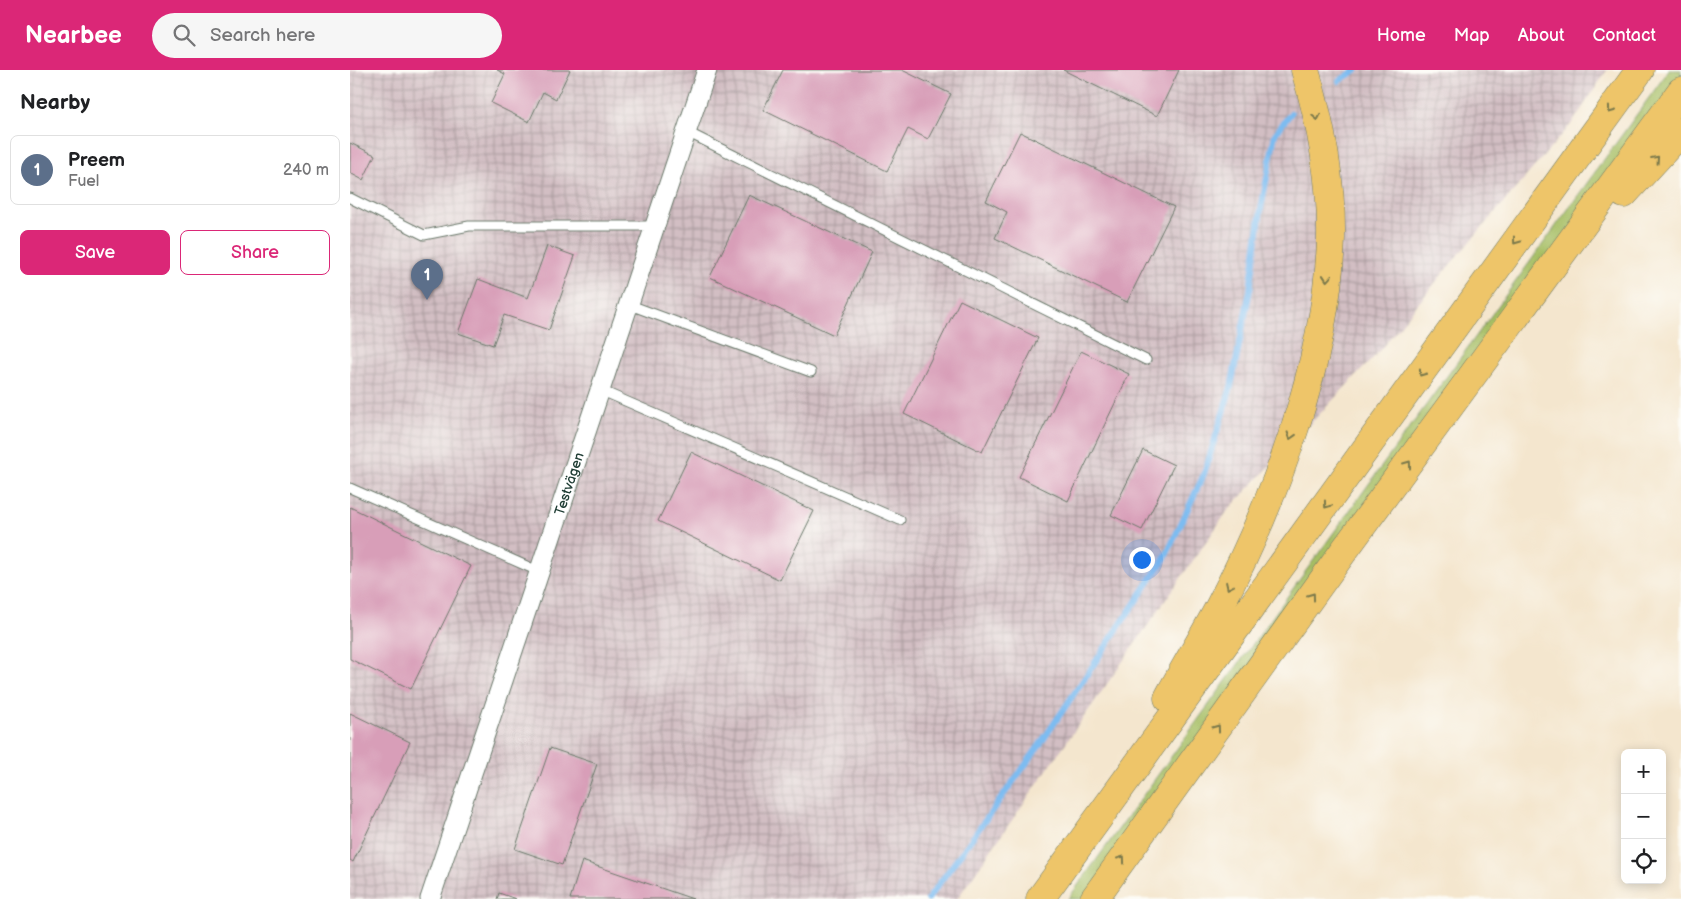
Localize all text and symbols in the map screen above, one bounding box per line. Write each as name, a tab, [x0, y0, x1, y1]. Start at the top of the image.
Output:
search box	[152, 13, 502, 58]
text: Nearbee	[25, 21, 122, 50]
icon: search	[170, 21, 198, 49]
text: Search here	[210, 24, 315, 47]
text: Home	[1377, 25, 1426, 46]
text: Map	[1454, 25, 1490, 46]
text: About	[1518, 25, 1565, 46]
text: Contact	[1593, 25, 1656, 46]
text: Nearby	[20, 90, 90, 115]
one-way arrow	[1608, 104, 1617, 113]
one-way arrow	[1311, 113, 1322, 121]
text: Preem	[68, 149, 125, 172]
one-way arrow	[1650, 156, 1659, 165]
text: 1	[34, 161, 40, 180]
text: 240 m	[283, 161, 329, 180]
text: Fuel	[68, 172, 99, 191]
button: Save	[20, 230, 170, 275]
button: Share	[180, 230, 330, 275]
one-way arrow	[1513, 236, 1523, 245]
pin: 1	[411, 259, 443, 300]
one-way arrow	[1322, 275, 1333, 283]
one-way arrow	[1418, 368, 1428, 377]
one-way arrow	[1286, 432, 1296, 440]
street label: Testvägen	[551, 450, 588, 517]
one-way arrow	[1402, 461, 1411, 470]
one-way arrow	[1324, 499, 1333, 509]
your location	[1129, 547, 1155, 573]
one-way arrow	[1225, 581, 1235, 590]
one-way arrow	[1306, 592, 1315, 602]
one-way arrow	[1211, 724, 1220, 733]
map controls	[1621, 749, 1666, 884]
button: +	[1621, 749, 1666, 794]
button: −	[1621, 794, 1666, 839]
button: locate	[1621, 839, 1666, 884]
one-way arrow	[1116, 856, 1125, 865]

